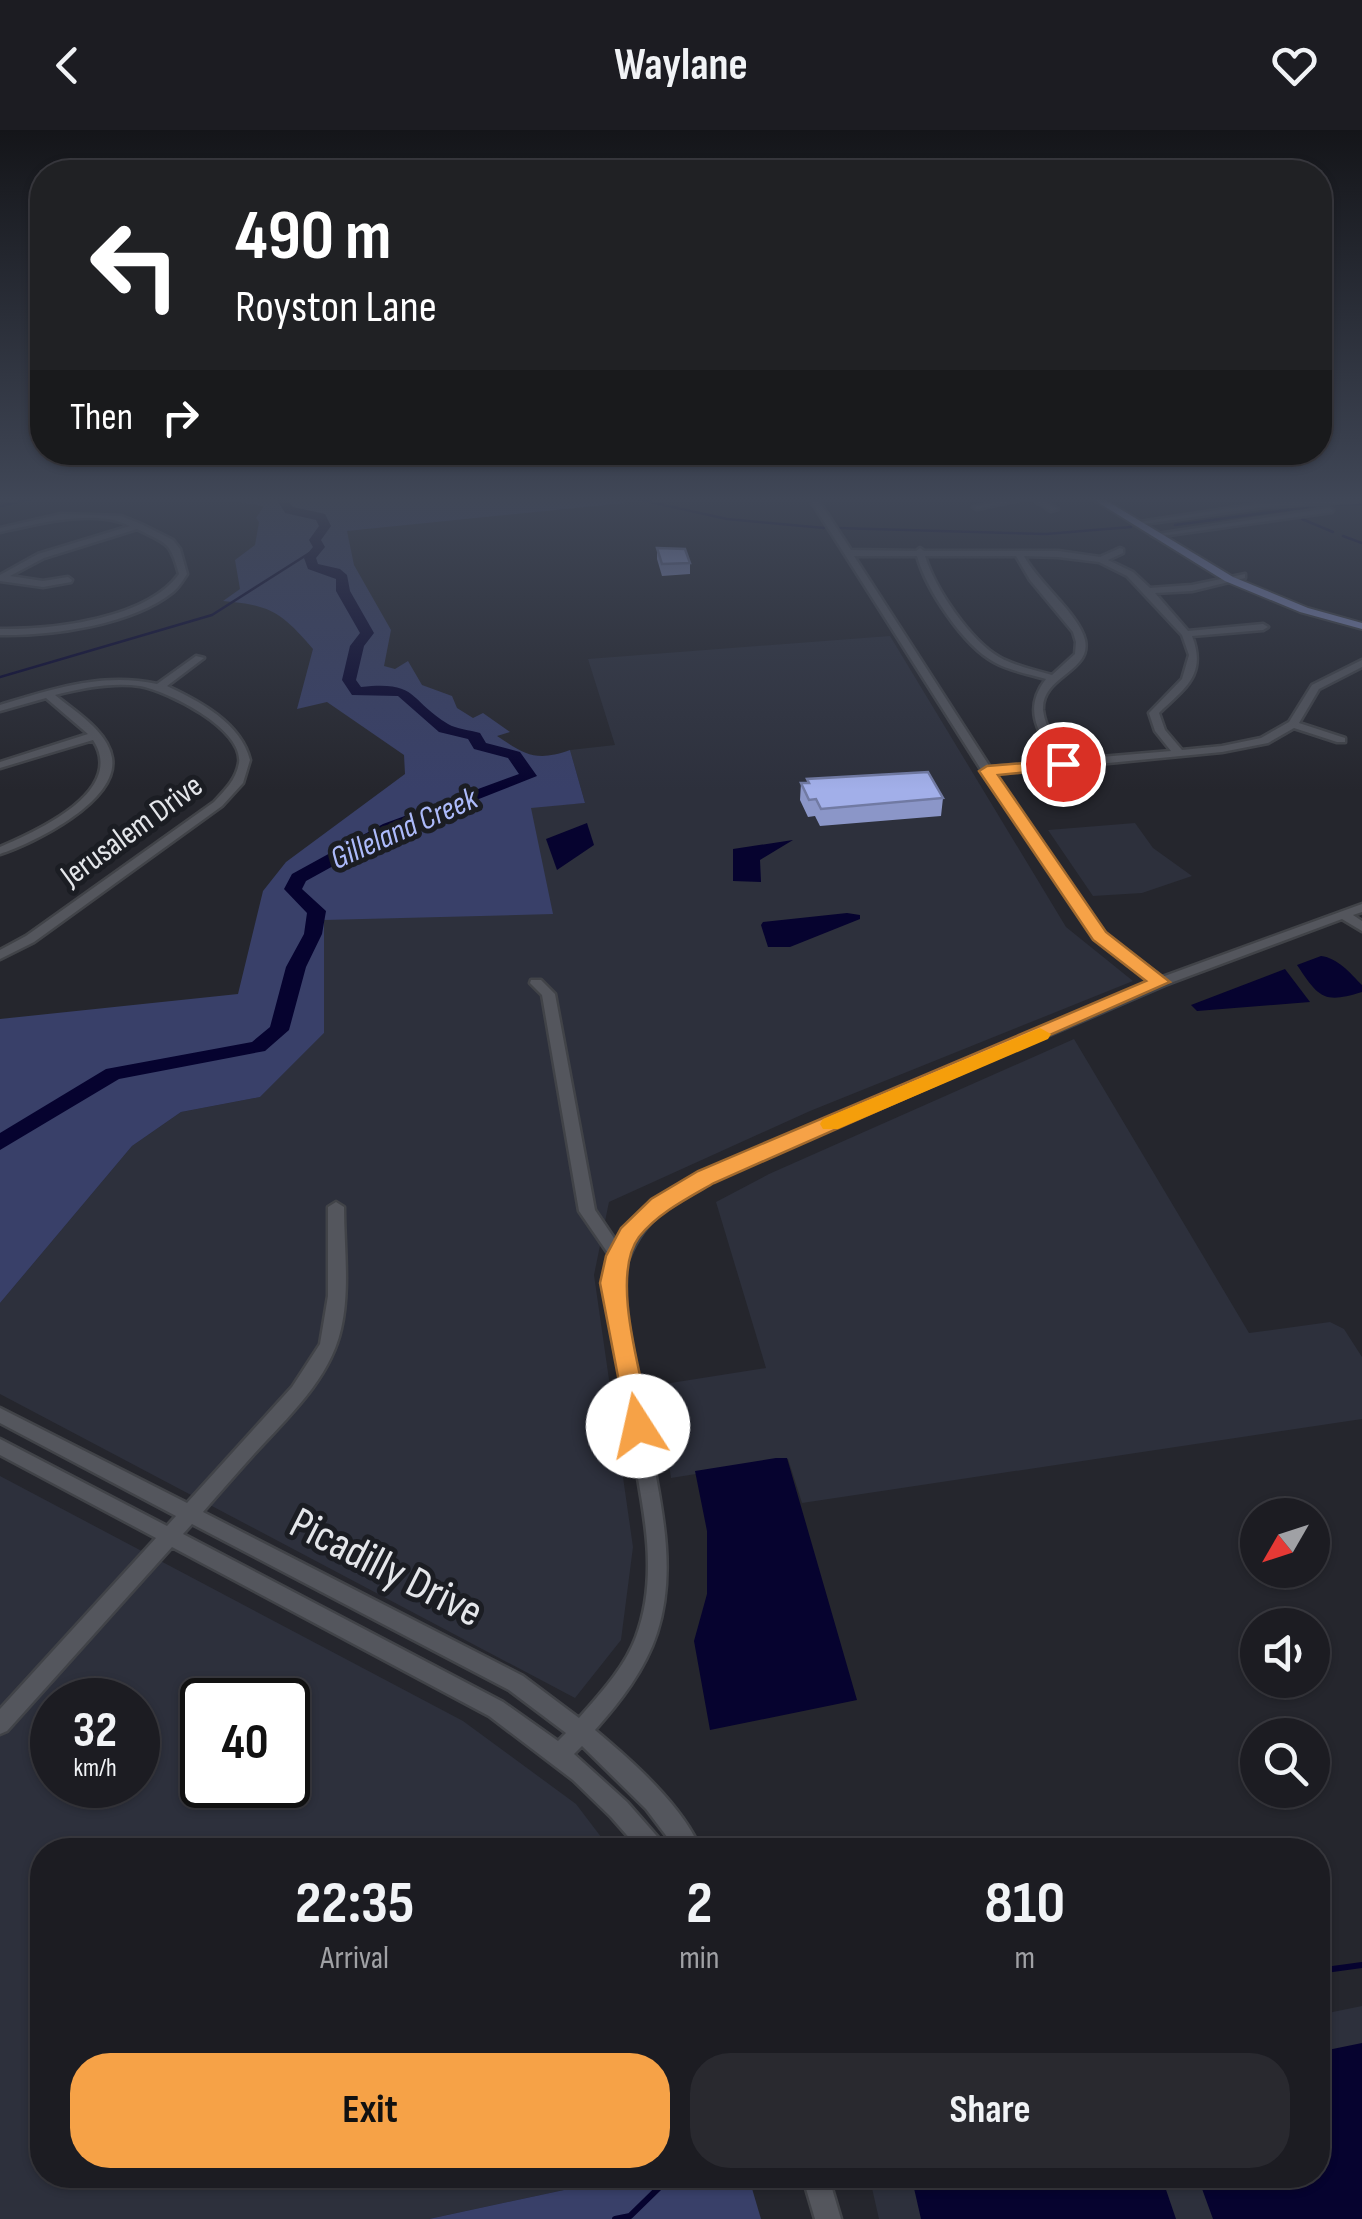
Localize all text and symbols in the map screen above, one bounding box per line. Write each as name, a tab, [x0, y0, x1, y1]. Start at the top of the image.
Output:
icon: back	[40, 38, 95, 93]
text: Waylane	[614, 38, 748, 93]
icon: heart	[1267, 38, 1322, 93]
text: 490 m	[235, 195, 391, 279]
icon: left	[70, 200, 200, 330]
text: Royston Lane	[235, 280, 437, 335]
icon: right	[153, 390, 208, 445]
text: Then	[70, 395, 133, 440]
pin	[1021, 722, 1106, 807]
icon: arrive	[1036, 737, 1091, 792]
street label: Jerusalem Drive	[53, 766, 211, 896]
water label: Gilleland Creek	[325, 779, 484, 879]
position arrow	[586, 1374, 690, 1478]
street label: Picadilly Drive	[280, 1496, 492, 1640]
north arrow	[1240, 1498, 1330, 1588]
map controls	[1240, 1498, 1330, 1808]
button: sound	[1240, 1608, 1330, 1698]
speed limit sign: 40	[180, 1678, 310, 1808]
text: 32	[73, 1701, 117, 1761]
button: search	[1240, 1718, 1330, 1808]
text: km/h	[73, 1753, 117, 1784]
text: 22:35	[295, 1868, 414, 1940]
text: 2	[686, 1868, 713, 1940]
text: 810	[985, 1868, 1065, 1940]
text: Arrival	[320, 1939, 389, 1978]
text: min	[679, 1939, 720, 1978]
text: m	[1014, 1939, 1035, 1978]
button: Exit	[70, 2053, 670, 2168]
button: Share	[690, 2053, 1290, 2168]

